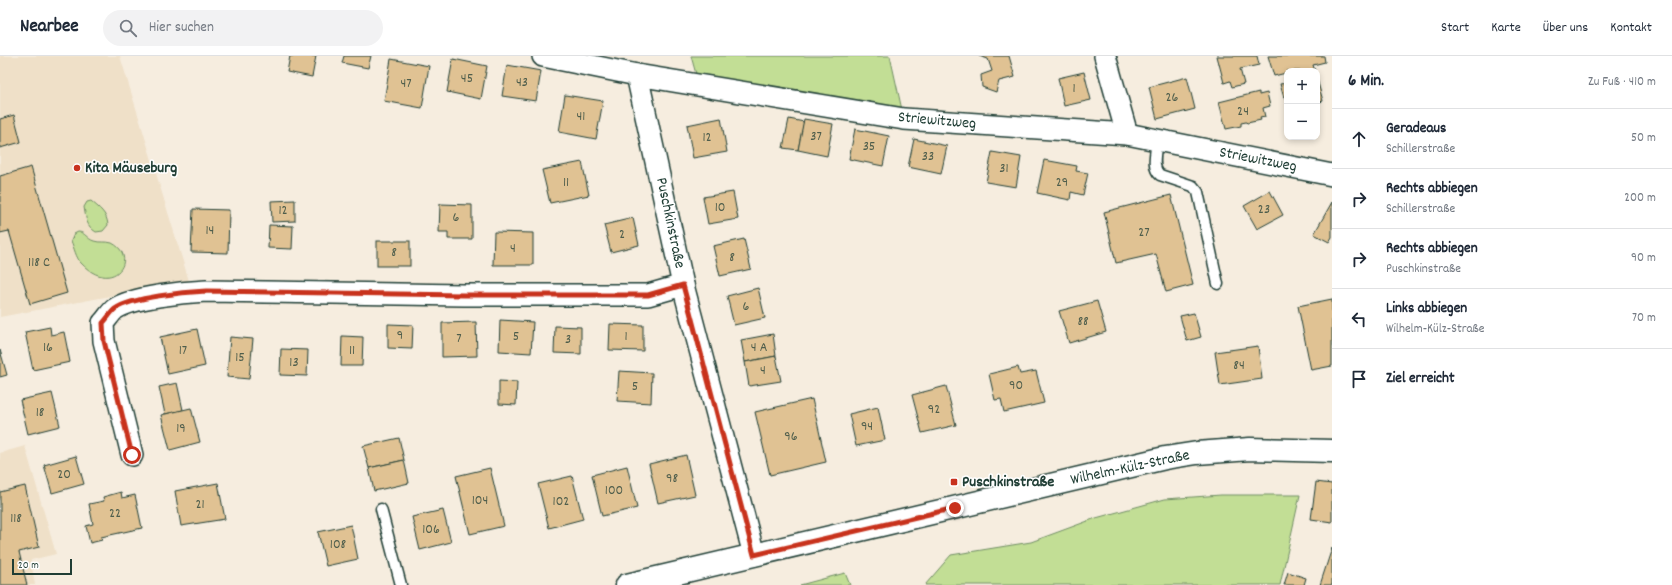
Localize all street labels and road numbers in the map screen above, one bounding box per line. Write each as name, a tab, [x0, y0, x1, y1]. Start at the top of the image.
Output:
street label: Striewitzweg	[897, 106, 977, 136]
street label: Striewitzweg	[1217, 141, 1299, 179]
street label: Puschkinstraße	[649, 175, 691, 271]
street label: Wilhelm-Külz-Straße	[1068, 444, 1192, 492]

